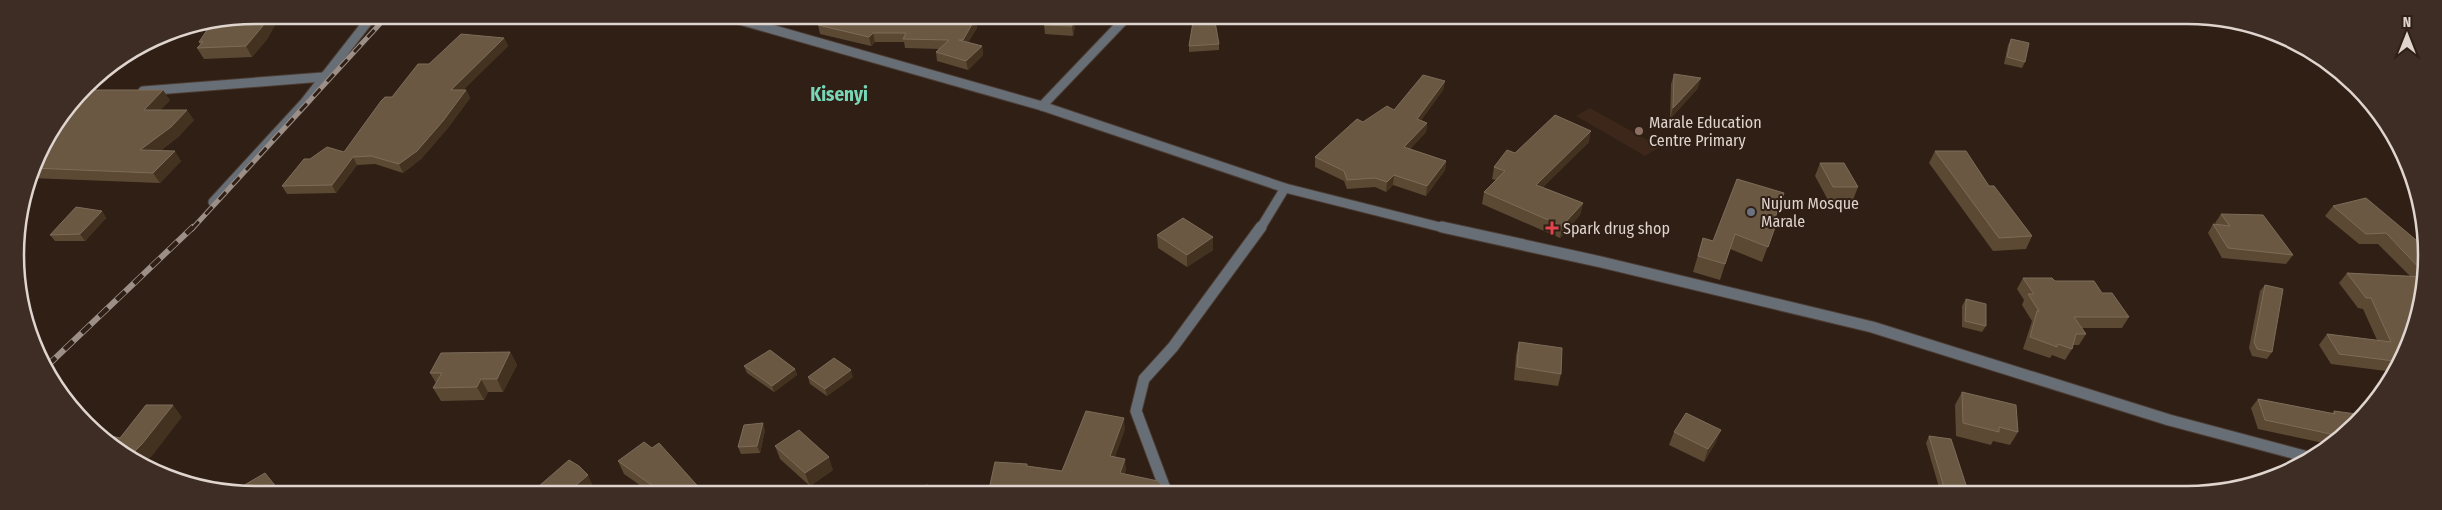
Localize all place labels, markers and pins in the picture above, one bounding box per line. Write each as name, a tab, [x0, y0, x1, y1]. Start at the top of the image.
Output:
place label: Marale Education Centre Primary	[1649, 113, 1762, 150]
marker: Marale Education Centre Primary	[1633, 125, 1645, 137]
place label: Nujum Mosque Marale	[1761, 194, 1859, 231]
marker: Nujum Mosque Marale	[1745, 206, 1757, 218]
place label: Spark drug shop	[1563, 219, 1670, 238]
marker: Spark drug shop	[1545, 221, 1559, 235]

